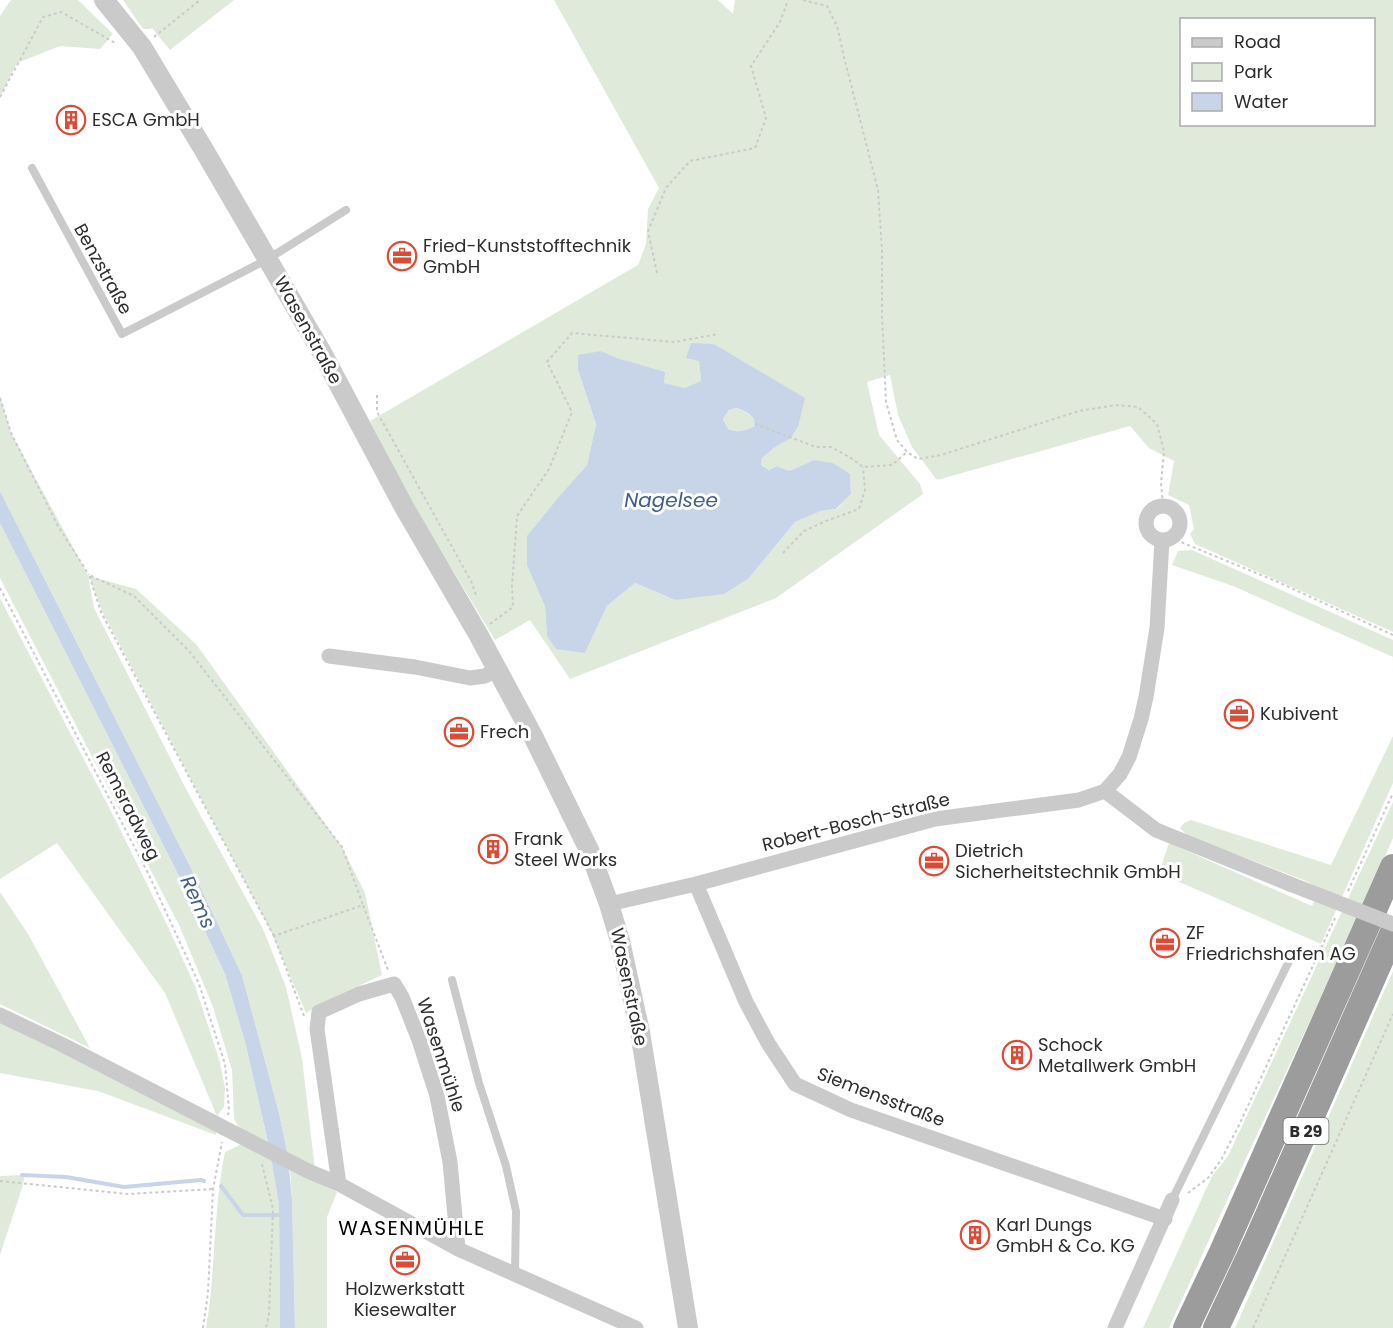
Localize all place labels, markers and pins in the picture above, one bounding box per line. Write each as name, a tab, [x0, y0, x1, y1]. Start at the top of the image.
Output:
building icon: ESCA GmbH	[55, 104, 87, 136]
place label: ESCA GmbH	[92, 107, 200, 132]
place label: Fried-Kunststofftechnik GmbH	[423, 233, 632, 279]
office icon: Fried-Kunststofftechnik GmbH	[386, 240, 418, 272]
office icon: Kubivent	[1223, 698, 1255, 730]
place label: Kubivent	[1260, 701, 1338, 726]
office icon: Frech	[443, 716, 475, 748]
place label: Frech	[480, 719, 529, 744]
place label: Frank Steel Works	[514, 826, 617, 872]
building icon: Frank Steel Works	[477, 833, 509, 865]
place label: Dietrich Sicherheitstechnik GmbH	[955, 838, 1181, 884]
office icon: Dietrich Sicherheitstechnik GmbH	[918, 845, 950, 877]
place label: ZF Friedrichshafen AG	[1186, 920, 1356, 966]
office icon: ZF Friedrichshafen AG	[1149, 927, 1181, 959]
place label: Schock Metallwerk GmbH	[1038, 1032, 1196, 1078]
building icon: Schock Metallwerk GmbH	[1001, 1039, 1033, 1071]
place label: Karl Dungs GmbH & Co. KG	[996, 1212, 1135, 1258]
building icon: Karl Dungs GmbH & Co. KG	[959, 1219, 991, 1251]
office icon: Holzwerkstatt Kiesewalter	[389, 1244, 421, 1276]
place label: Holzwerkstatt Kiesewalter	[345, 1276, 465, 1322]

